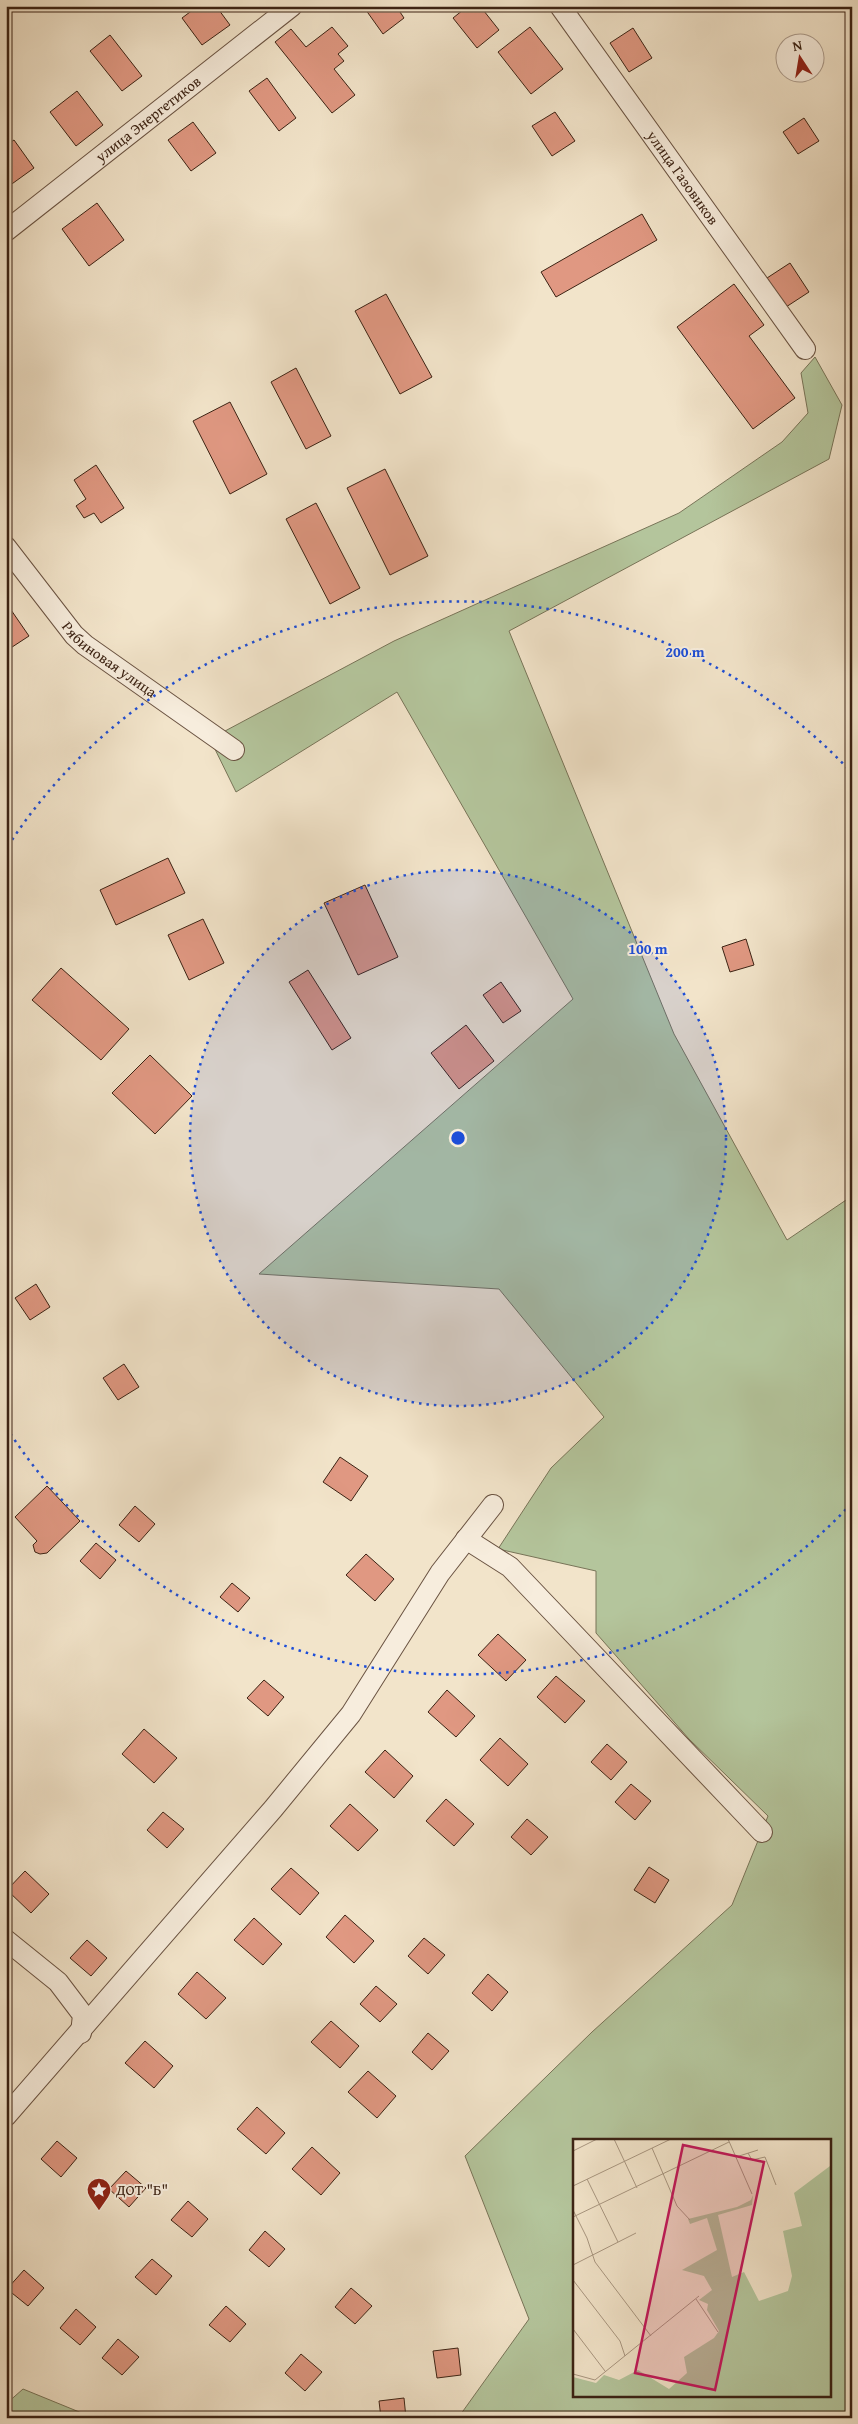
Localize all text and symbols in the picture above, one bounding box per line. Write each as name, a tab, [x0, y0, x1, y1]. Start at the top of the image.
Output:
north arrow	[776, 32, 826, 82]
text: N	[791, 34, 805, 56]
street label: улица Энергетиков	[90, 71, 205, 167]
street label: улица Газовиков	[642, 125, 724, 229]
street label: Рябиновая улица	[57, 617, 162, 703]
text: 200 m	[665, 641, 705, 662]
text: 100 m	[628, 938, 668, 959]
centre of rings	[449, 1129, 467, 1147]
inset map	[573, 2139, 830, 2396]
place icon: ДОТ "Б"	[86, 2177, 112, 2211]
place label: ДОТ "Б"	[115, 2179, 168, 2200]

